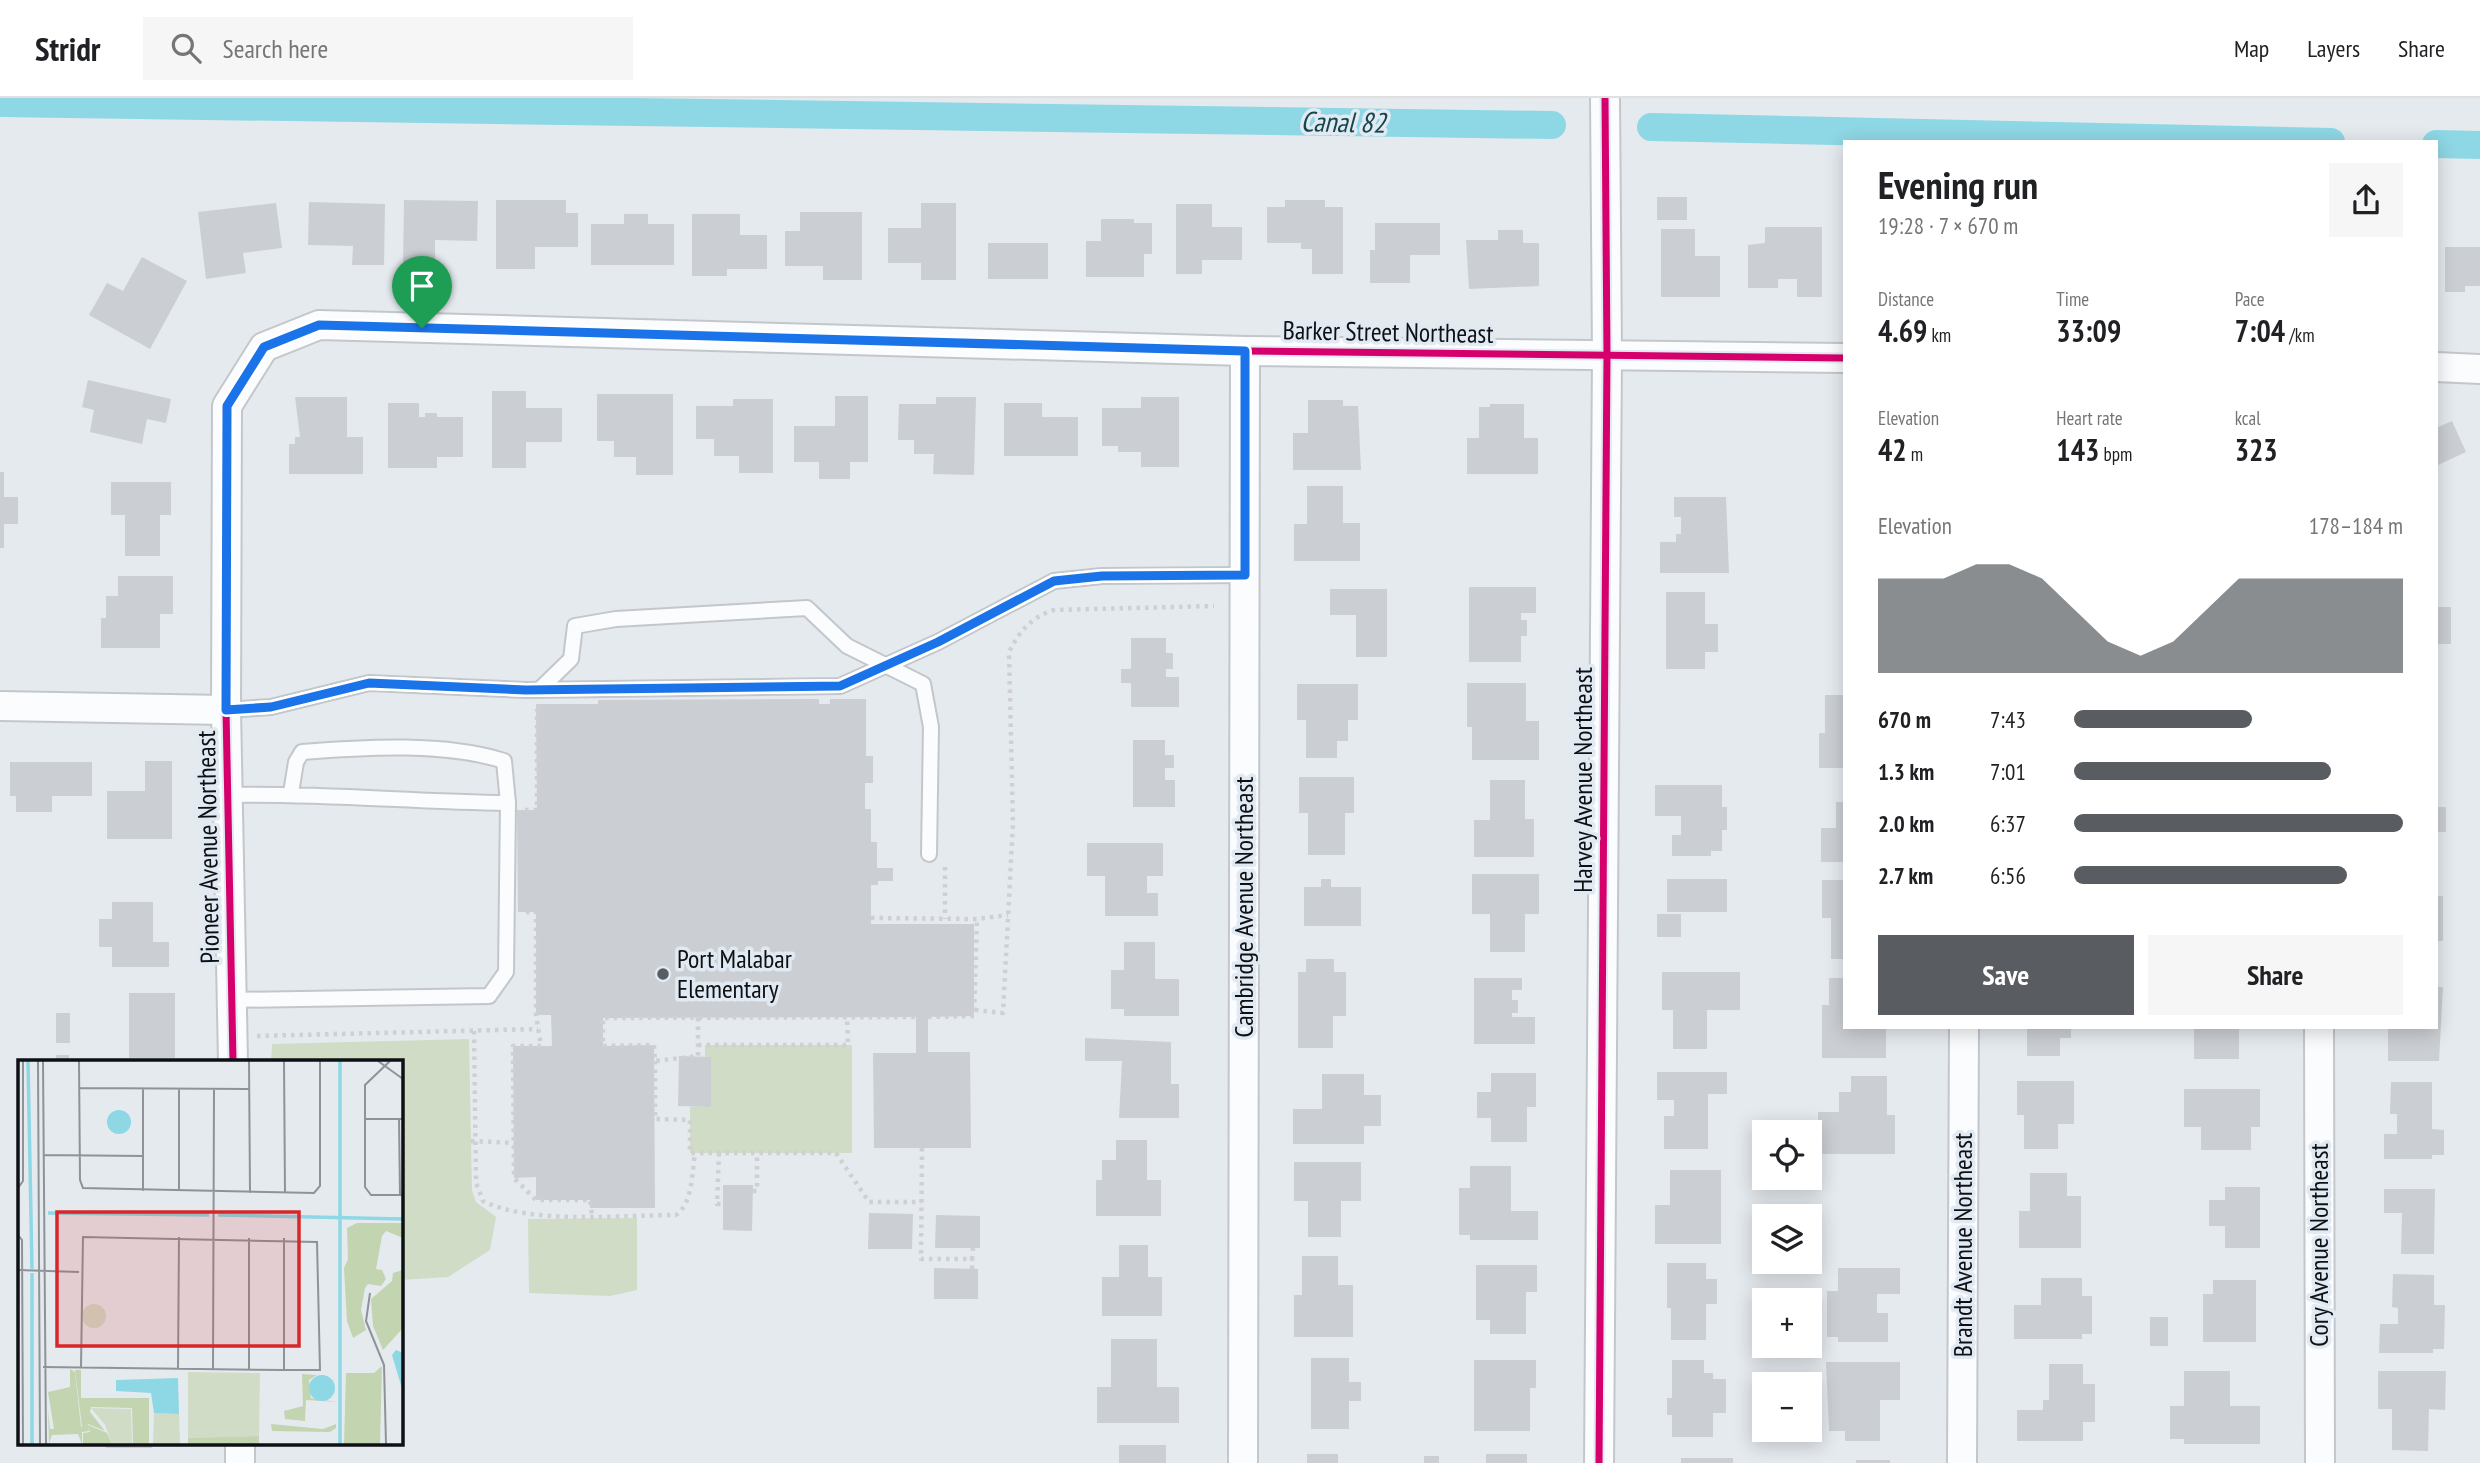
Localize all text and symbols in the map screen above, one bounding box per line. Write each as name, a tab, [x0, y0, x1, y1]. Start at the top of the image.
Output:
search box	[143, 17, 633, 80]
text: Stridr	[35, 27, 101, 70]
icon: search	[167, 29, 205, 67]
text: Search here	[223, 32, 328, 65]
text: Map	[2234, 33, 2269, 64]
text: Layers	[2307, 33, 2360, 64]
text: Share	[2398, 33, 2445, 64]
water label: Canal 82	[1300, 102, 1388, 141]
text: Evening run	[1878, 160, 2038, 209]
button: share	[2329, 163, 2403, 237]
text: 19:28 · 7 × 670 m	[1878, 211, 2018, 240]
pin	[392, 256, 452, 328]
icon: arrive	[403, 267, 441, 305]
text: Distance	[1878, 287, 1934, 311]
text: Time	[2056, 287, 2089, 311]
text: Pace	[2235, 287, 2265, 311]
text: 4.69	[1878, 311, 1927, 350]
text: 33:09	[2056, 311, 2121, 350]
text: 7:04	[2235, 311, 2285, 350]
street label: Barker Street Northeast	[1282, 313, 1494, 350]
text: km	[1927, 323, 1951, 347]
text: /km	[2285, 323, 2315, 347]
text: Elevation	[1878, 406, 1939, 430]
text: Heart rate	[2056, 406, 2123, 430]
text: kcal	[2235, 406, 2261, 430]
text: 42	[1878, 430, 1907, 469]
text: 143	[2056, 430, 2099, 469]
text: 323	[2235, 430, 2278, 469]
text: m	[1907, 442, 1923, 466]
text: bpm	[2099, 442, 2132, 466]
text: Elevation	[1878, 511, 1952, 540]
text: 178–184 m	[2309, 511, 2403, 540]
street label: Harvey Avenue Northeast	[1566, 667, 1599, 893]
text: 670 m	[1878, 705, 1931, 734]
text: 7:43	[1990, 705, 2026, 734]
street label: Pioneer Avenue Northeast	[189, 730, 226, 964]
text: 1.3 km	[1878, 757, 1934, 786]
text: 7:01	[1990, 757, 2026, 786]
street label: Cambridge Avenue Northeast	[1227, 777, 1260, 1037]
text: 2.0 km	[1878, 809, 1934, 838]
text: 6:37	[1990, 809, 2026, 838]
text: 2.7 km	[1878, 861, 1933, 890]
text: 6:56	[1990, 861, 2026, 890]
button: Save	[1878, 935, 2134, 1015]
button: Share	[2148, 935, 2403, 1015]
place label: Port Malabar Elementary	[677, 942, 792, 1005]
marker: Port Malabar Elementary	[655, 966, 671, 982]
inset map	[18, 1060, 402, 1446]
map controls	[1752, 1120, 1822, 1442]
button: locate	[1752, 1120, 1822, 1190]
street label: Brandt Avenue Northeast	[1946, 1133, 1979, 1357]
street label: Cory Avenue Northeast	[2302, 1143, 2335, 1347]
button: layers	[1752, 1204, 1822, 1274]
button: +	[1752, 1288, 1822, 1358]
button: −	[1752, 1372, 1822, 1442]

